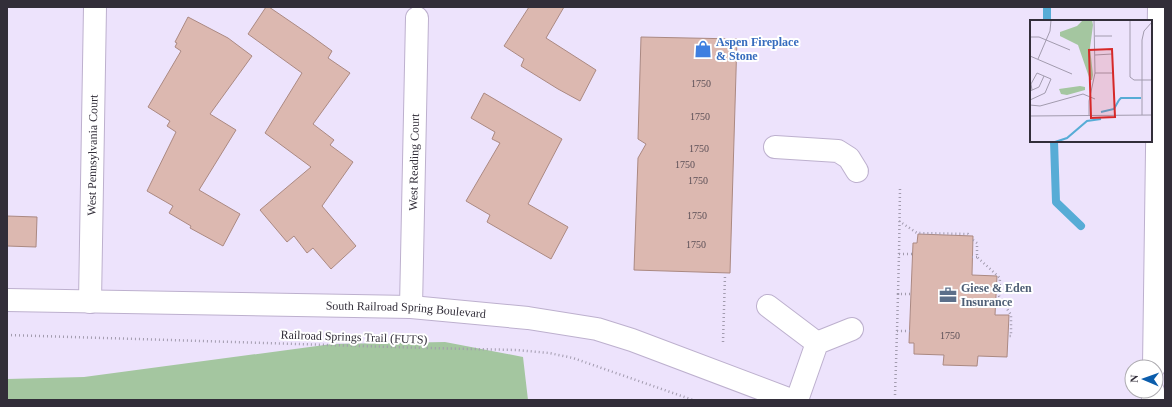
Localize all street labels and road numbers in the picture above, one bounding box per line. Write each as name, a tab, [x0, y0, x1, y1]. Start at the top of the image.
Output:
street label: West Pennsylvania Court	[84, 94, 101, 216]
street label: West Reading Court	[406, 113, 422, 211]
street label: South Railroad Spring Boulevard	[326, 299, 486, 321]
street label: Railroad Springs Trail (FUTS)	[280, 327, 428, 347]

